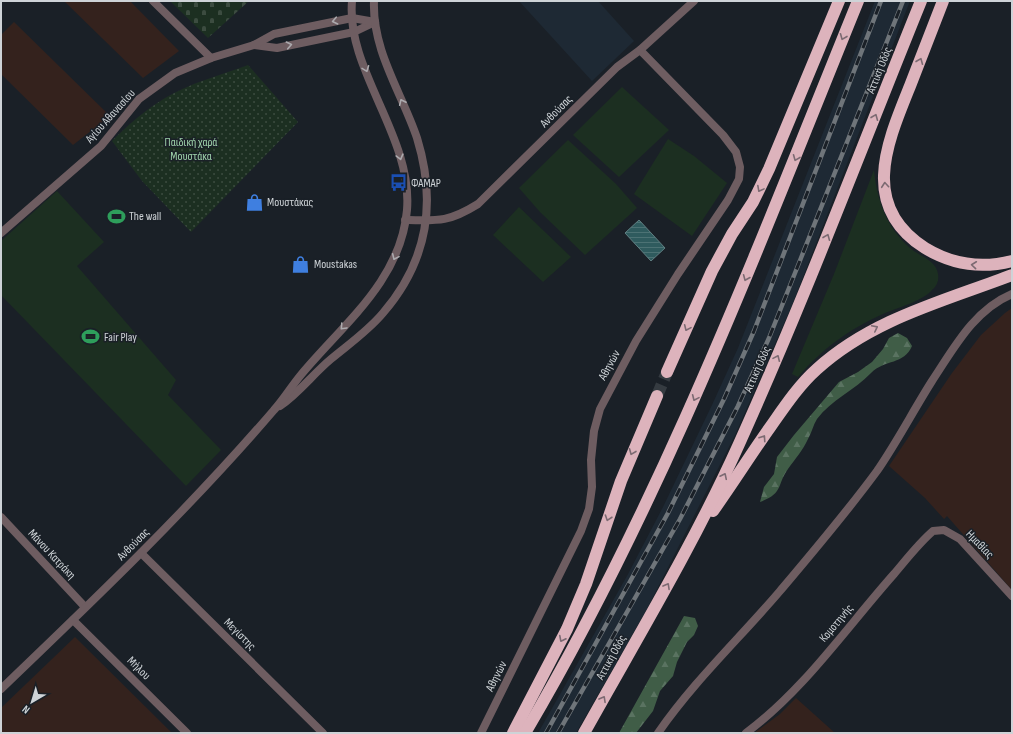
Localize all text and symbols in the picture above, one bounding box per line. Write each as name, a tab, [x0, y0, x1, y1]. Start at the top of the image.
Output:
one-way arrow	[332, 16, 339, 24]
one-way arrow	[840, 34, 848, 41]
one-way arrow	[286, 42, 292, 50]
street label: Αττική Οδός	[863, 44, 896, 97]
one-way arrow	[915, 57, 923, 64]
one-way arrow	[361, 65, 369, 72]
street label: Αγίου Αθανασίου	[82, 86, 139, 147]
street label: Ανθούσας	[536, 92, 576, 131]
one-way arrow	[398, 99, 406, 106]
one-way arrow	[870, 113, 878, 121]
park label: Παιδική χαρά Μουστάκα	[165, 135, 217, 164]
one-way arrow	[395, 153, 404, 160]
one-way arrow	[793, 154, 801, 162]
bus stop icon: ΦΑΜΑΡ	[388, 173, 408, 193]
place label: ΦΑΜΑΡ	[411, 176, 441, 191]
one-way arrow	[880, 182, 889, 188]
one-way arrow	[757, 185, 764, 192]
shop icon: Μουστάκας	[244, 192, 264, 212]
place label: Μουστάκας	[267, 195, 313, 210]
sports icon: The wall	[106, 206, 126, 226]
place label: The wall	[129, 209, 161, 224]
one-way arrow	[822, 234, 830, 241]
one-way arrow	[392, 253, 400, 260]
shop icon: Moustakas	[291, 254, 311, 274]
place label: Moustakas	[314, 257, 357, 272]
one-way arrow	[971, 261, 977, 270]
one-way arrow	[743, 274, 751, 282]
one-way arrow	[341, 323, 348, 330]
one-way arrow	[684, 324, 692, 331]
one-way arrow	[871, 326, 879, 333]
sports icon: Fair Play	[81, 327, 101, 347]
place label: Fair Play	[104, 330, 137, 345]
street label: Αττική Οδός	[740, 344, 774, 396]
street label: Αθηνών	[595, 347, 624, 384]
one-way arrow	[772, 354, 780, 362]
one-way arrow	[692, 393, 700, 401]
one-way arrow	[758, 435, 765, 442]
one-way arrow	[629, 448, 637, 456]
one-way arrow	[719, 473, 726, 480]
one-way arrow	[605, 514, 613, 521]
street label: Ανθούσας	[113, 525, 153, 564]
street label: Μάνου Κατράκη	[25, 526, 79, 583]
street label: Ημαθίας	[962, 527, 997, 562]
one-way arrow	[662, 583, 669, 590]
street label: Κομοτηνής	[816, 601, 857, 645]
street label: Μεγίστης	[220, 615, 259, 654]
street label: Αττική Οδός	[593, 632, 630, 683]
one-way arrow	[559, 635, 567, 642]
street label: Μήλου	[124, 653, 154, 683]
street label: Αθηνών	[482, 658, 511, 695]
north arrow	[12, 682, 52, 722]
one-way arrow	[598, 696, 605, 703]
text: N	[20, 702, 32, 716]

